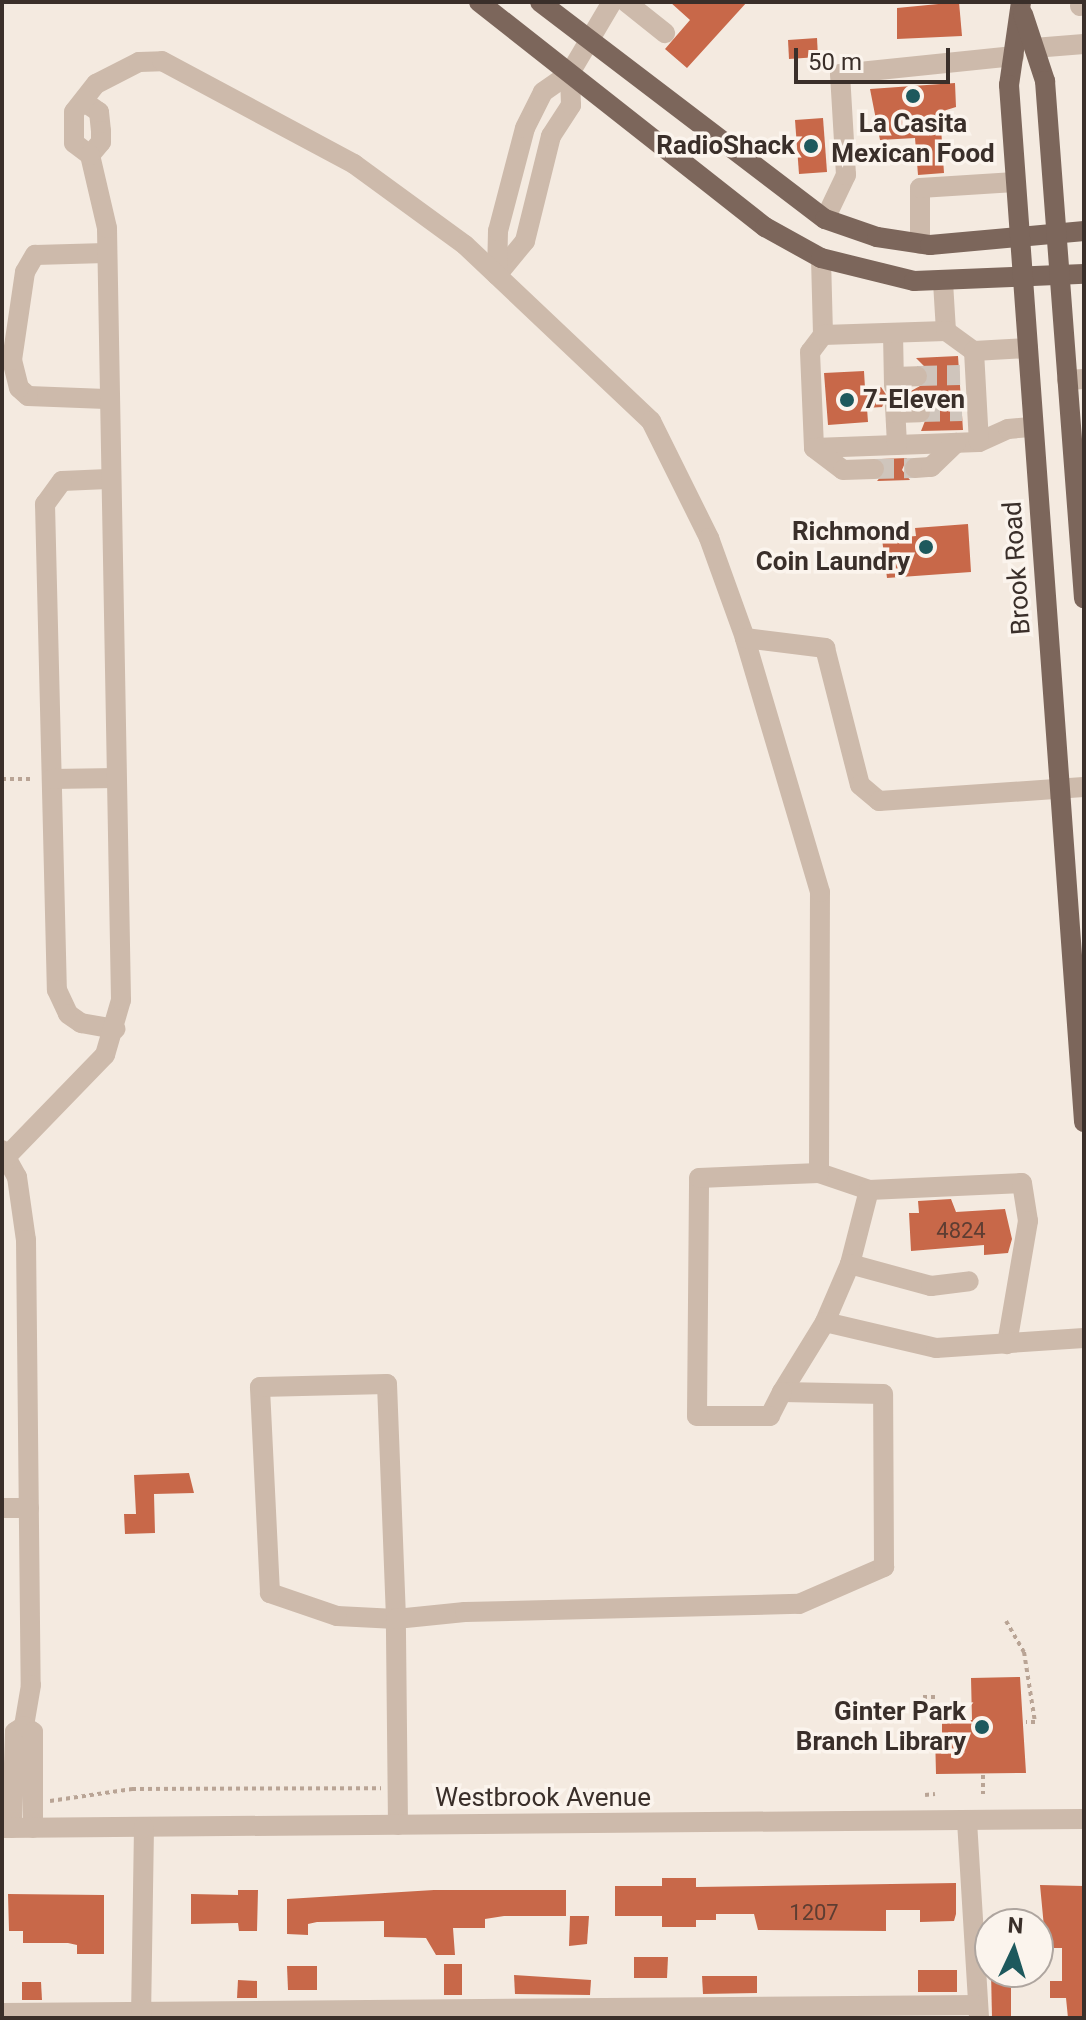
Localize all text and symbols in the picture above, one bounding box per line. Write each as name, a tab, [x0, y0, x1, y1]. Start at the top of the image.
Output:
scale bar	[798, 32, 954, 82]
text: 50 m	[808, 48, 862, 76]
marker: La Casita Mexican Food	[904, 87, 922, 105]
place label: La Casita Mexican Food	[831, 108, 995, 170]
place label: RadioShack	[656, 130, 795, 162]
marker: RadioShack	[802, 137, 820, 155]
place label: 7-Eleven	[863, 384, 965, 416]
marker: 7-Eleven	[838, 391, 856, 409]
street label: Brook Road	[997, 500, 1037, 636]
place label: Richmond Coin Laundry	[756, 516, 910, 578]
marker: Richmond Coin Laundry	[917, 538, 935, 556]
house number: 4824	[936, 1218, 986, 1244]
place label: Ginter Park Branch Library	[796, 1696, 966, 1758]
marker: Ginter Park Branch Library	[973, 1718, 991, 1736]
street label: Westbrook Avenue	[435, 1782, 651, 1814]
house number: 1207	[789, 1900, 839, 1926]
north arrow	[974, 1908, 1054, 1988]
text: N	[1007, 1913, 1024, 1939]

